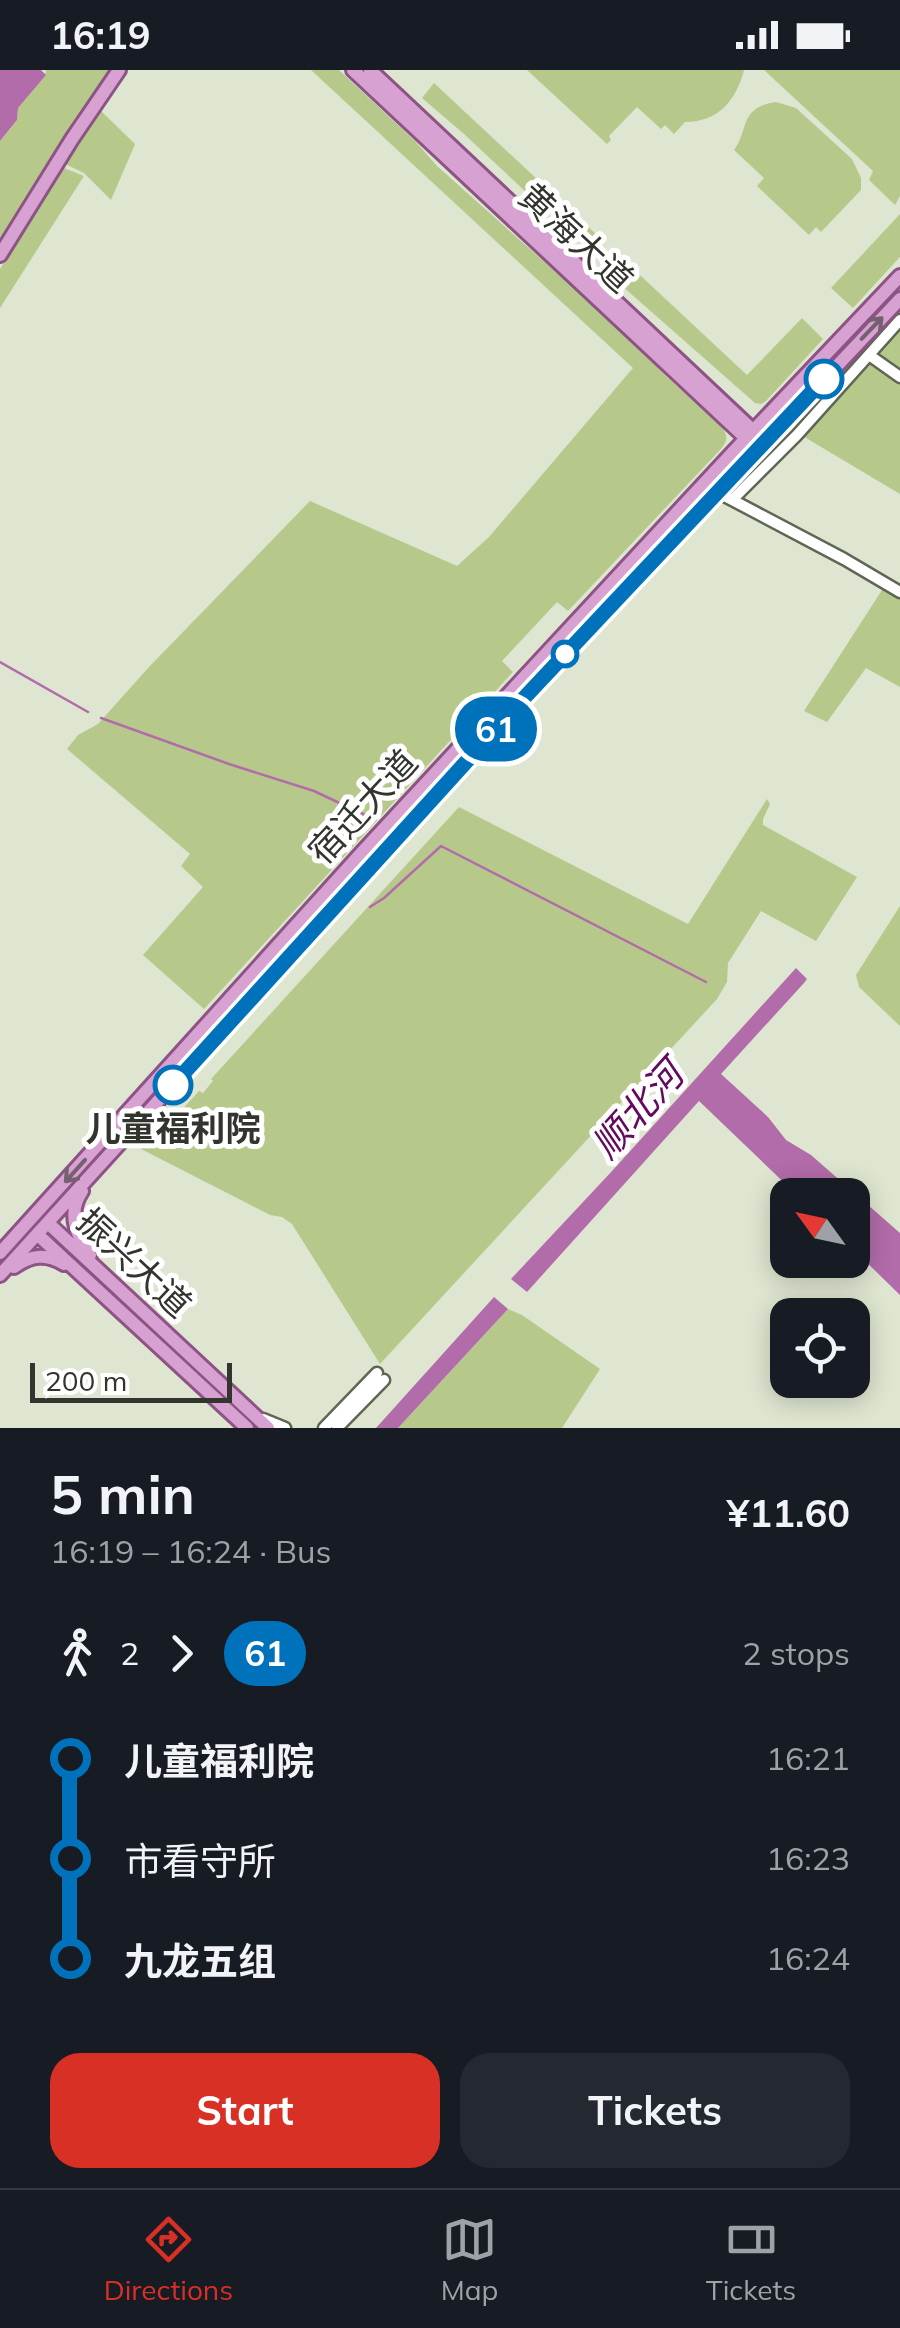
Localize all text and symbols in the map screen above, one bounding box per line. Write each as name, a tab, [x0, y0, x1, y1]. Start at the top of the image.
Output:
text: 16:19	[50, 11, 151, 59]
street label: 黄海大道	[510, 173, 643, 301]
one-way arrow	[860, 316, 883, 341]
unlabelled marker	[805, 360, 843, 398]
unlabelled marker	[552, 641, 578, 667]
line badge: 61	[451, 696, 541, 762]
text: 61	[475, 707, 517, 751]
street label: 宿迁大道	[298, 740, 426, 873]
water label: 顺北河	[581, 1046, 698, 1168]
marker: 儿童福利院	[154, 1066, 192, 1104]
place label: 儿童福利院	[85, 1106, 261, 1150]
one-way arrow	[63, 1158, 86, 1183]
north arrow	[770, 1178, 870, 1278]
map controls	[770, 1178, 870, 1398]
street label: 振兴大道	[68, 1198, 201, 1326]
button: locate	[770, 1298, 870, 1398]
scale bar	[30, 1358, 232, 1402]
text: 200 m	[45, 1363, 127, 1398]
text: 5 min	[50, 1459, 195, 1528]
text: ¥11.60	[727, 1489, 850, 1537]
text: 16:19 – 16:24 · Bus	[50, 1531, 331, 1571]
icon: walk	[50, 1626, 105, 1681]
icon: forward	[154, 1626, 209, 1681]
text: 61	[244, 1631, 286, 1675]
text: 2	[120, 1633, 139, 1673]
text: 2 stops	[742, 1633, 850, 1673]
text: 儿童福利院	[124, 1737, 314, 1785]
text: 16:21	[766, 1738, 850, 1778]
text: 市看守所	[124, 1837, 276, 1885]
text: 16:23	[766, 1838, 850, 1878]
text: 九龙五组	[124, 1937, 276, 1985]
text: 16:24	[766, 1938, 850, 1978]
button: Start	[50, 2053, 440, 2168]
button: Tickets	[460, 2053, 850, 2168]
tab: Directions	[104, 2212, 233, 2307]
tab: Map	[441, 2212, 498, 2307]
tab: Tickets	[706, 2212, 796, 2307]

